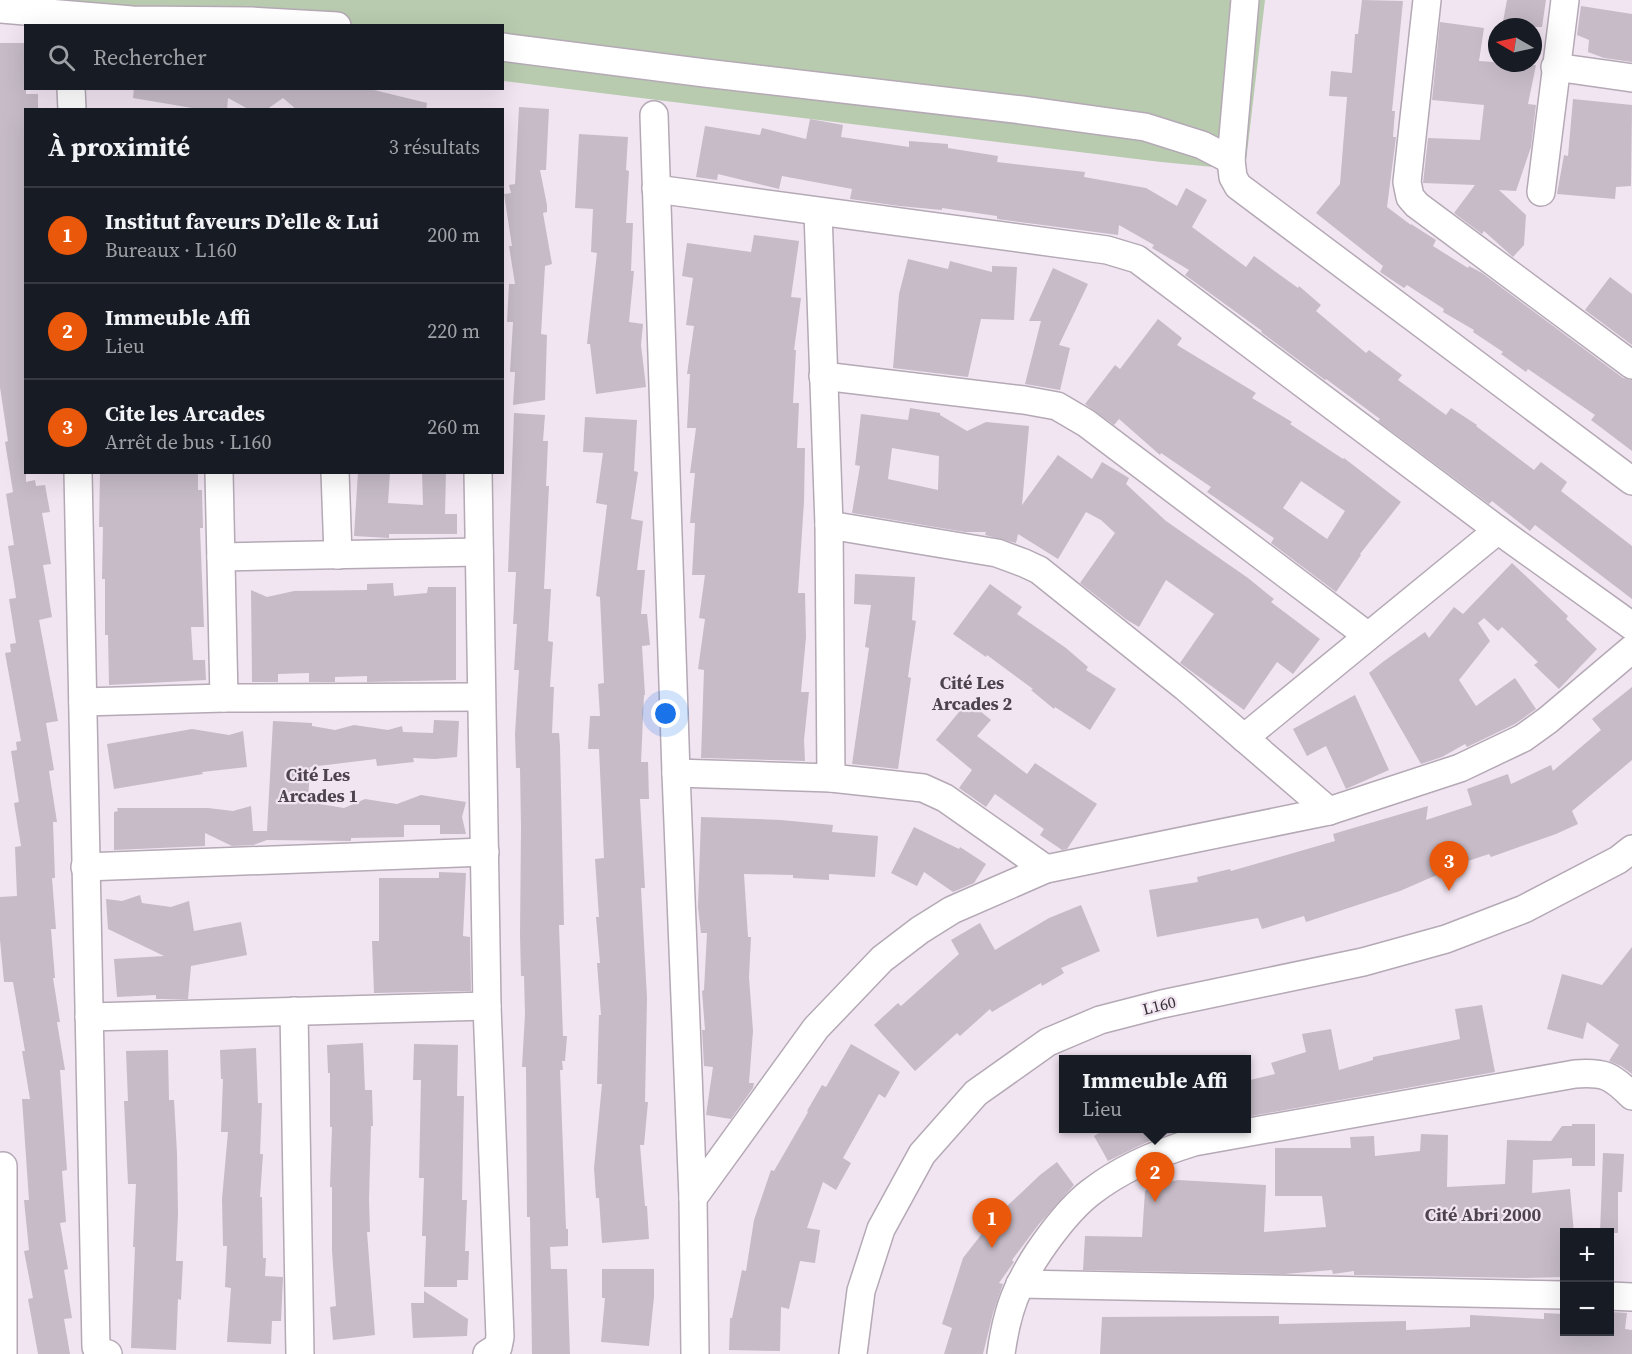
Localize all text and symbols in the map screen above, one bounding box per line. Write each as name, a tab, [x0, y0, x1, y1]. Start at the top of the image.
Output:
north arrow	[1488, 18, 1542, 72]
search box	[24, 24, 504, 90]
icon: search	[45, 41, 78, 74]
text: Rechercher	[93, 42, 207, 72]
text: À proximité	[48, 129, 190, 165]
text: 3 résultats	[389, 133, 480, 161]
text: Institut faveurs D’elle & Lui	[105, 206, 379, 236]
text: 1	[62, 221, 73, 249]
text: 200 m	[427, 221, 480, 249]
text: Bureaux · L160	[105, 236, 237, 264]
text: Immeuble Affi	[105, 302, 250, 332]
text: 2	[62, 317, 73, 345]
text: 220 m	[427, 317, 480, 345]
text: Lieu	[105, 332, 145, 360]
text: Cite les Arcades	[105, 398, 265, 428]
text: 3	[62, 413, 73, 441]
text: 260 m	[427, 413, 480, 441]
text: Arrêt de bus · L160	[105, 428, 271, 456]
district label: Cité Les Arcades 2	[932, 670, 1013, 716]
your location	[651, 699, 680, 728]
district label: Cité Les Arcades 1	[278, 762, 358, 808]
pin: 3	[1430, 842, 1468, 891]
street label: L160	[1140, 990, 1178, 1020]
popup	[1059, 1055, 1251, 1133]
text: Immeuble Affi	[1082, 1065, 1228, 1095]
text: Lieu	[1082, 1095, 1122, 1123]
pin: 2	[1136, 1152, 1174, 1202]
pin: 1	[972, 1198, 1012, 1248]
district label: Cité Abri 2000	[1425, 1202, 1542, 1227]
map controls	[1560, 1228, 1614, 1336]
button: +	[1560, 1228, 1614, 1282]
button: −	[1560, 1282, 1614, 1336]

